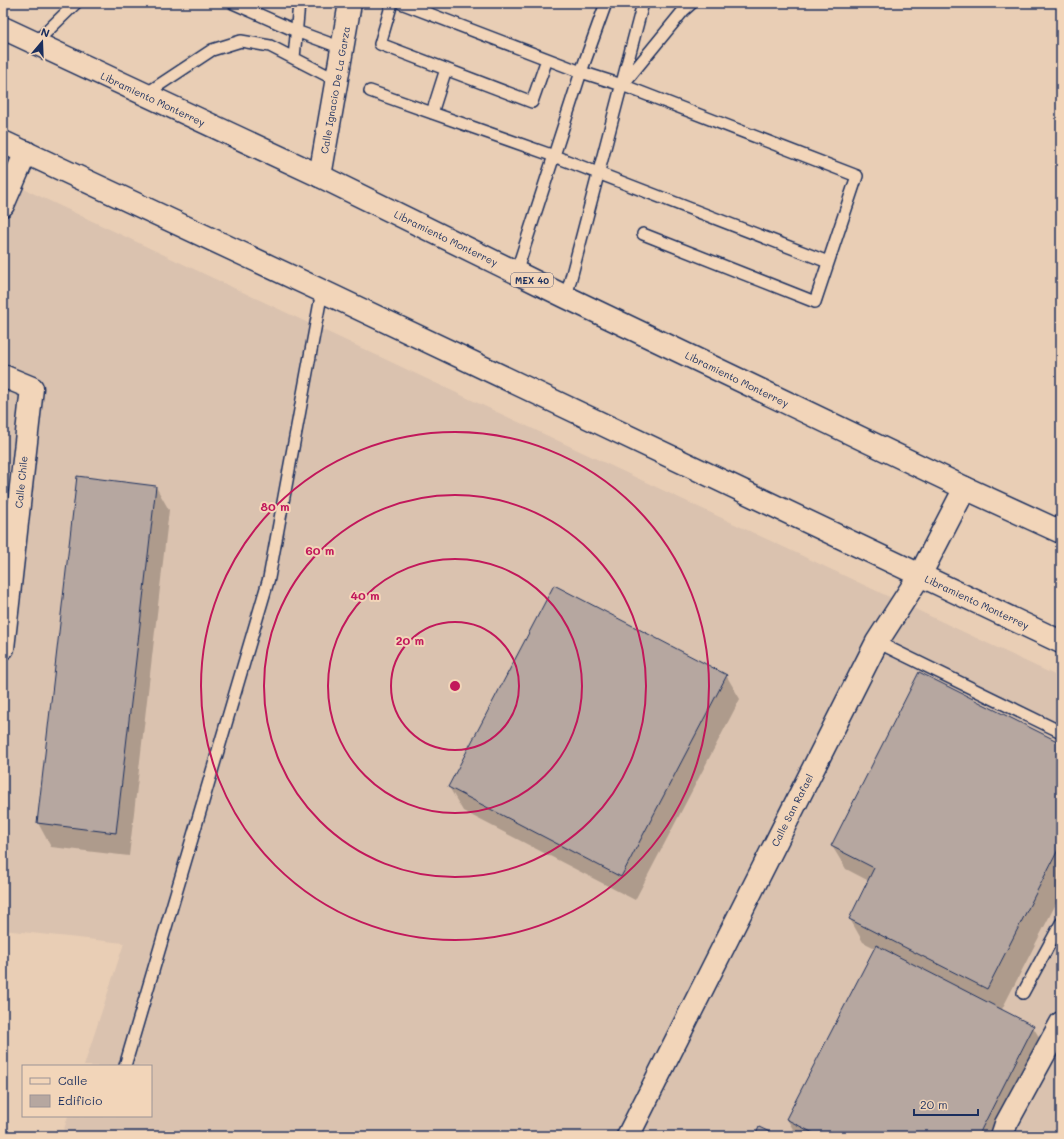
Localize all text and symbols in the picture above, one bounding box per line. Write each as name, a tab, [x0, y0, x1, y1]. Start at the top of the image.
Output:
north arrow	[22, 22, 62, 62]
text: N	[39, 24, 52, 41]
street label: Calle Ignacio De La Garza	[317, 25, 353, 155]
street label: Libramiento Monterrey	[99, 69, 207, 129]
street label: Libramiento Monterrey	[392, 207, 500, 269]
road number: MEX 40	[511, 273, 553, 287]
street label: Libramiento Monterrey	[683, 348, 791, 410]
street label: Calle Chile	[11, 455, 31, 509]
text: 80 m	[260, 498, 290, 514]
text: 60 m	[306, 542, 334, 558]
street label: Libramiento Monterrey	[923, 572, 1031, 632]
text: 40 m	[350, 587, 380, 603]
text: 20 m	[396, 632, 424, 648]
centre of rings	[448, 679, 462, 693]
street label: Calle San Rafael	[768, 771, 816, 849]
legend	[22, 1065, 152, 1117]
text: Calle	[58, 1072, 88, 1088]
scale bar	[914, 1091, 978, 1117]
text: Edificio	[58, 1092, 102, 1108]
text: 20 m	[920, 1096, 948, 1112]

